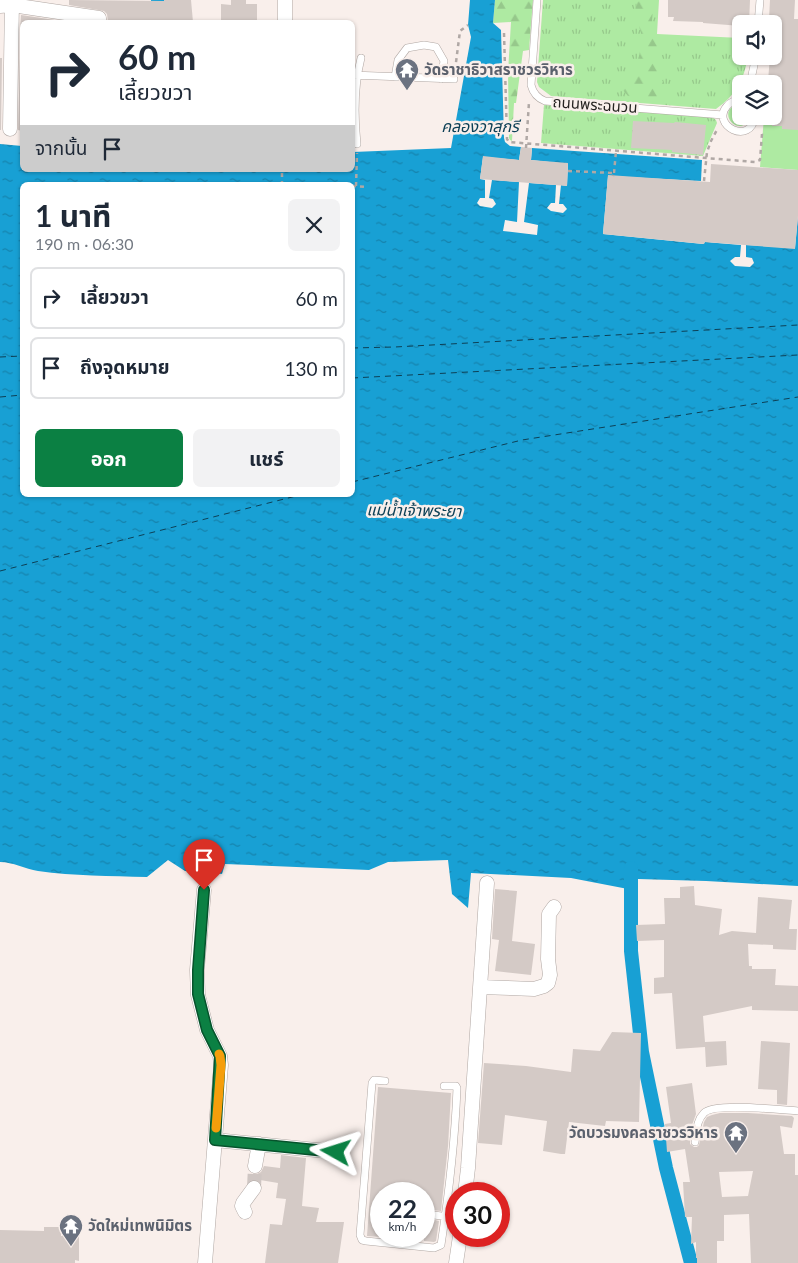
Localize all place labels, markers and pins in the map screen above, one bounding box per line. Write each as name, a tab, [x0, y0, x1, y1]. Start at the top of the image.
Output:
temple icon: วัดราชาธิวาสราชวรวิหาร	[394, 57, 420, 91]
place label: วัดราชาธิวาสราชวรวิหาร	[424, 60, 573, 78]
pin	[183, 839, 225, 890]
temple icon: วัดบวรมงคลราชวรวิหาร	[723, 1120, 749, 1154]
place label: วัดบวรมงคลราชวรวิหาร	[569, 1123, 718, 1141]
temple icon: วัดใหม่เทพนิมิตร	[58, 1213, 84, 1247]
place label: วัดใหม่เทพนิมิตร	[88, 1216, 192, 1234]

